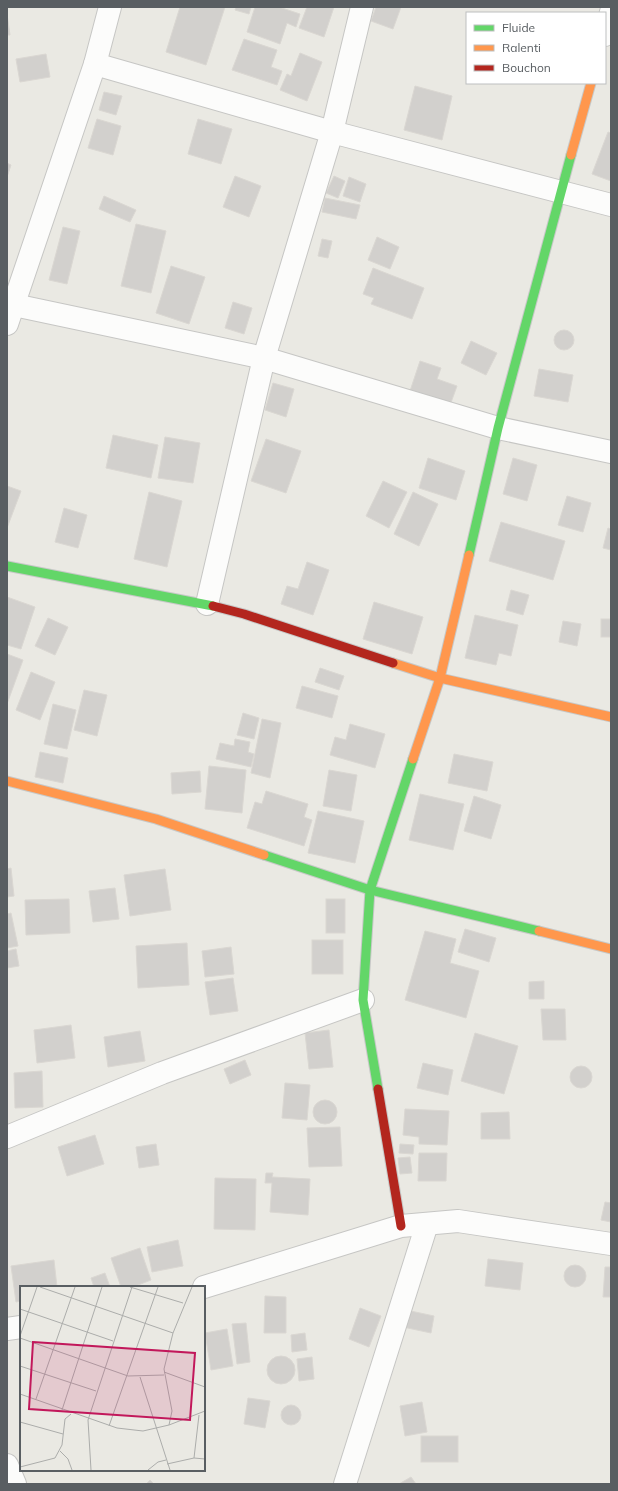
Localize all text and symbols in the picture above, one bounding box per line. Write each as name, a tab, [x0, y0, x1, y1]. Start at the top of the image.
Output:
legend	[466, 12, 606, 84]
text: Fluide	[502, 20, 535, 35]
text: Ralenti	[502, 40, 541, 55]
text: Bouchon	[502, 60, 551, 75]
inset map	[20, 1286, 205, 1471]

